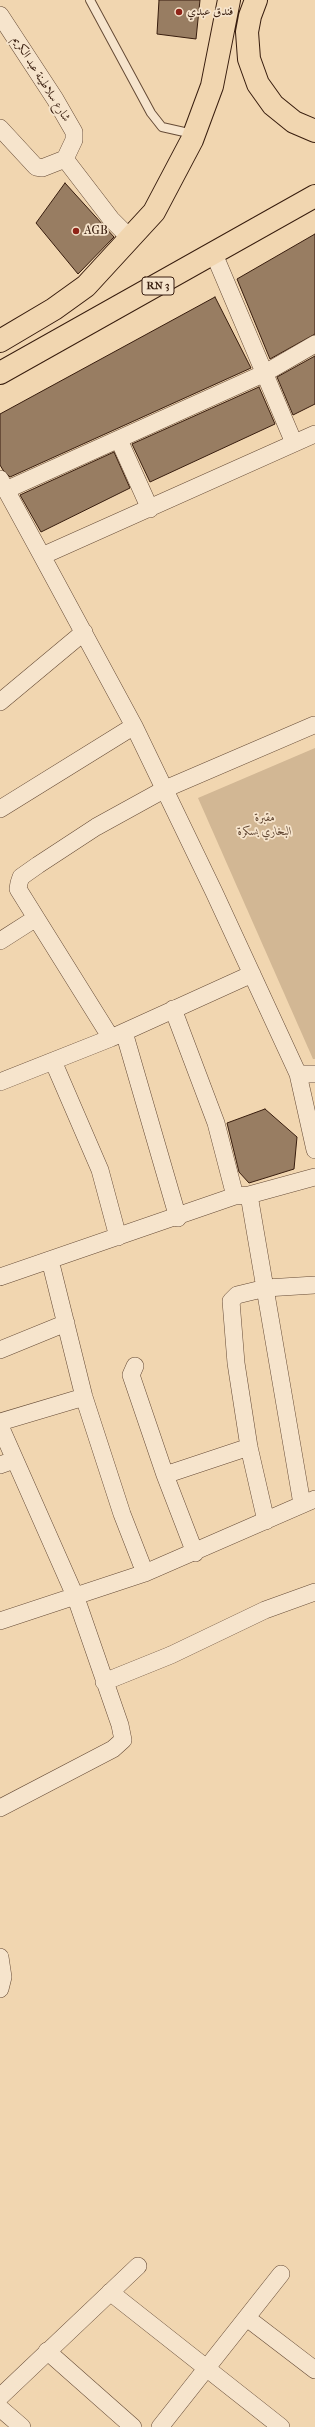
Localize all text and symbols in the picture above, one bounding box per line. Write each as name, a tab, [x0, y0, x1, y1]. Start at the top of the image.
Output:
place label: فندق عبدي	[187, 5, 233, 19]
marker: فندق عبدي	[174, 7, 184, 17]
street label: شارع سلاطينة عبد الكريم	[9, 34, 73, 124]
place label: AGB	[84, 224, 108, 238]
marker: AGB	[71, 226, 81, 236]
road number: RN 3	[142, 277, 174, 295]
park label: مقبرة البخاري بسكرة	[238, 811, 292, 839]

